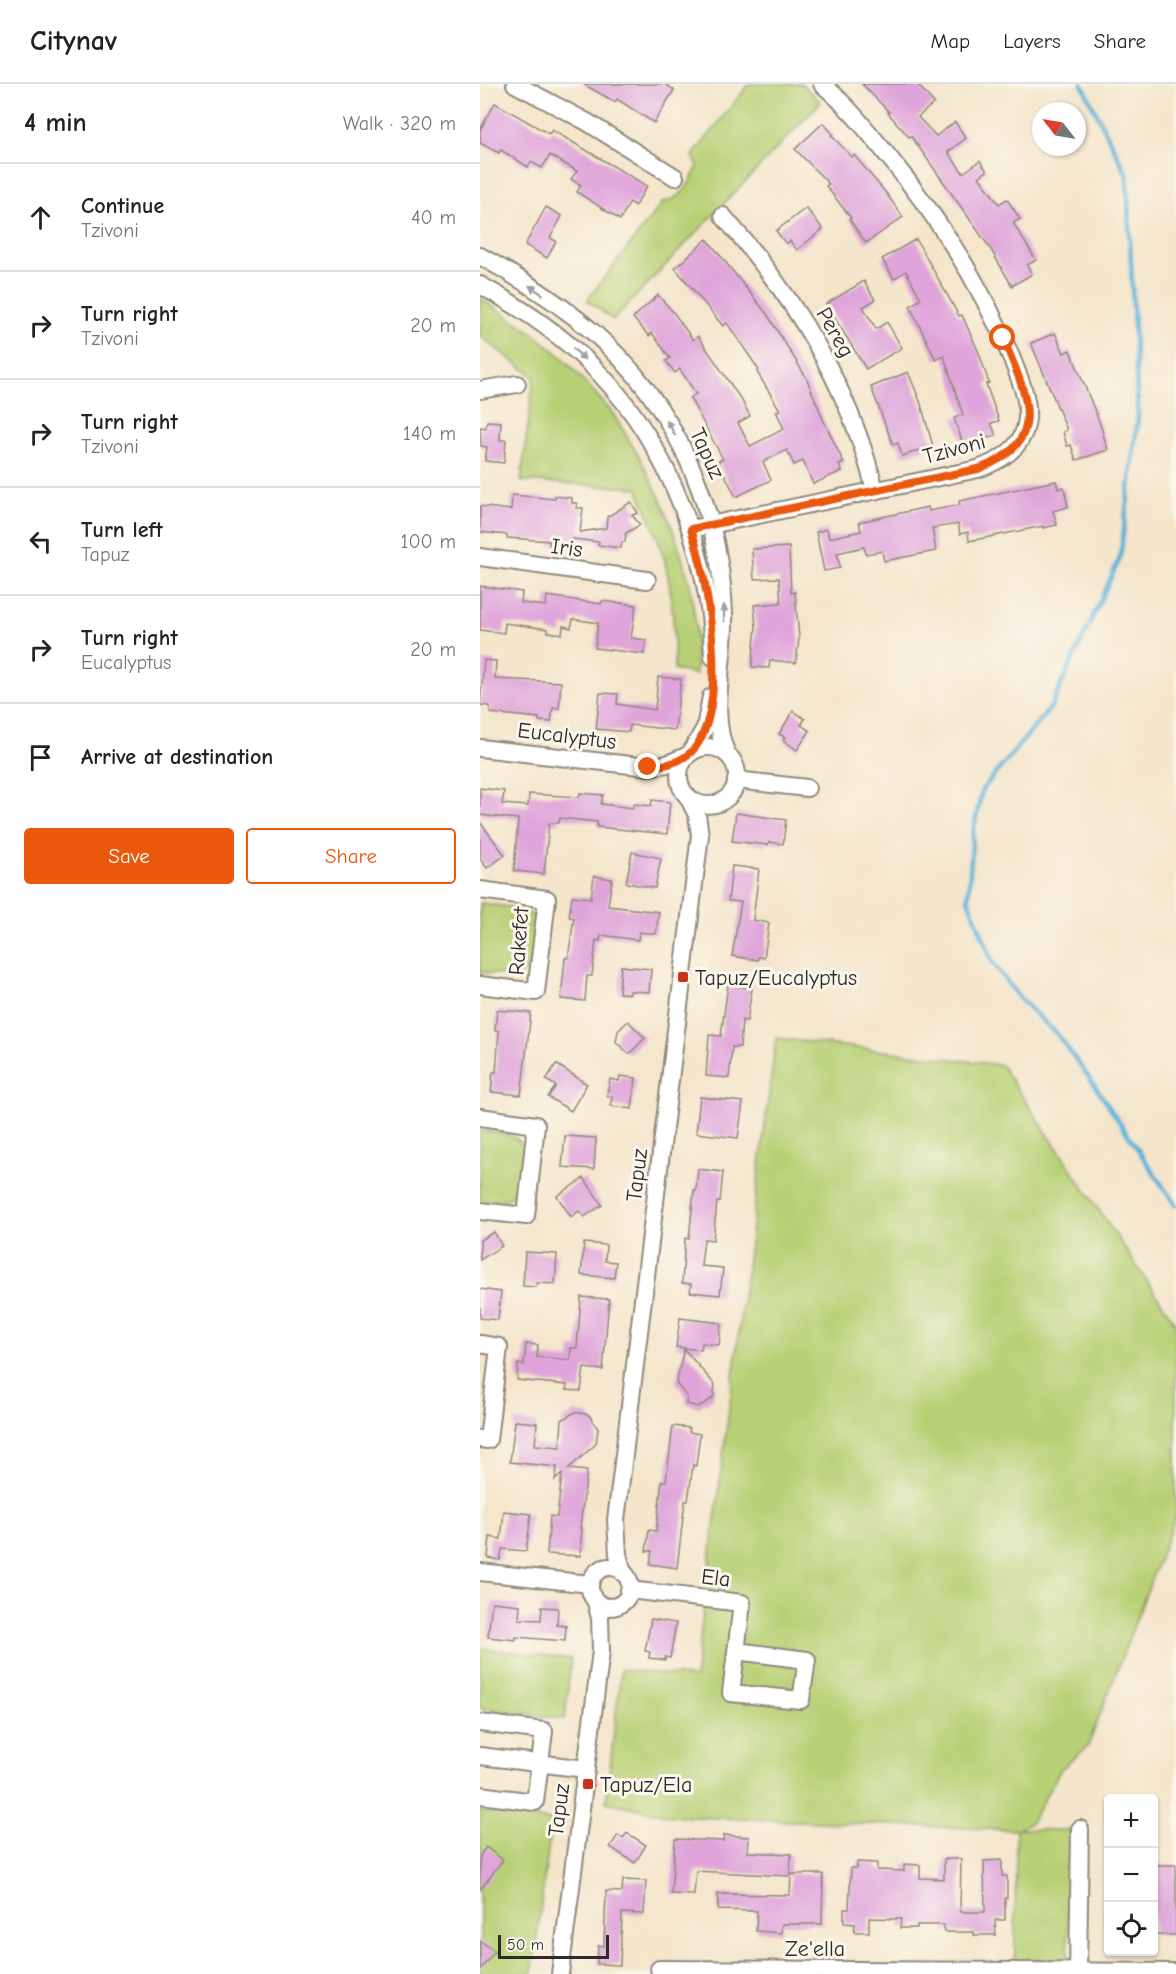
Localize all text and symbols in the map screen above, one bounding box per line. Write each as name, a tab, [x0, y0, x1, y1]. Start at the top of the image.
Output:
text: Citynav	[30, 25, 117, 57]
text: Map	[931, 29, 970, 53]
text: Layers	[1003, 29, 1061, 53]
text: Share	[1094, 29, 1146, 53]
north arrow	[1032, 102, 1086, 156]
text: 4 min	[24, 108, 87, 138]
text: Walk · 320 m	[343, 112, 456, 135]
text: Continue	[81, 193, 164, 219]
icon: ahead	[24, 201, 57, 234]
text: 40 m	[411, 206, 456, 229]
text: Tzivoni	[81, 219, 139, 242]
one-way arrow	[528, 284, 544, 295]
text: Turn right	[81, 301, 178, 327]
street label: Pereg	[811, 303, 860, 362]
icon: right	[24, 309, 57, 342]
text: 20 m	[410, 314, 456, 337]
route start	[989, 324, 1015, 350]
text: Tzivoni	[81, 327, 139, 350]
one-way arrow	[571, 347, 586, 360]
text: Turn right	[81, 409, 178, 435]
icon: right	[24, 417, 57, 450]
one-way arrow	[666, 419, 676, 436]
text: 140 m	[403, 422, 456, 445]
street label: Tapuz	[684, 424, 730, 483]
street label: Tzivoni	[920, 428, 988, 470]
text: Tzivoni	[81, 435, 139, 458]
text: Turn left	[81, 517, 163, 543]
icon: left	[24, 525, 57, 558]
text: 100 m	[401, 530, 456, 553]
street label: Iris	[549, 533, 584, 563]
text: Tapuz	[81, 543, 129, 566]
one-way arrow	[719, 603, 729, 622]
text: Turn right	[81, 625, 178, 651]
icon: right	[24, 633, 57, 666]
text: 20 m	[410, 638, 456, 661]
text: Eucalyptus	[81, 651, 171, 674]
street label: Eucalyptus	[516, 717, 618, 755]
icon: arrive	[24, 741, 57, 774]
text: Arrive at destination	[81, 744, 273, 770]
route end	[634, 753, 660, 779]
button: Save	[24, 828, 234, 884]
button: Share	[246, 828, 456, 884]
street label: Rakefet	[504, 905, 534, 976]
place label: Tapuz/Eucalyptus	[695, 965, 857, 991]
marker: Tapuz/Eucalyptus	[676, 970, 690, 984]
street label: Tapuz	[621, 1147, 653, 1203]
street label: Ela	[700, 1563, 732, 1593]
place label: Tapuz/Ela	[600, 1772, 692, 1798]
marker: Tapuz/Ela	[581, 1777, 595, 1791]
street label: Tapuz	[543, 1782, 575, 1838]
map controls	[1104, 1794, 1158, 1956]
button: +	[1104, 1794, 1158, 1848]
button: −	[1104, 1848, 1158, 1902]
button: locate	[1104, 1902, 1158, 1956]
scale bar	[498, 1932, 609, 1960]
text: 50 m	[507, 1936, 544, 1954]
street label: Ze'ella	[785, 1936, 845, 1962]

